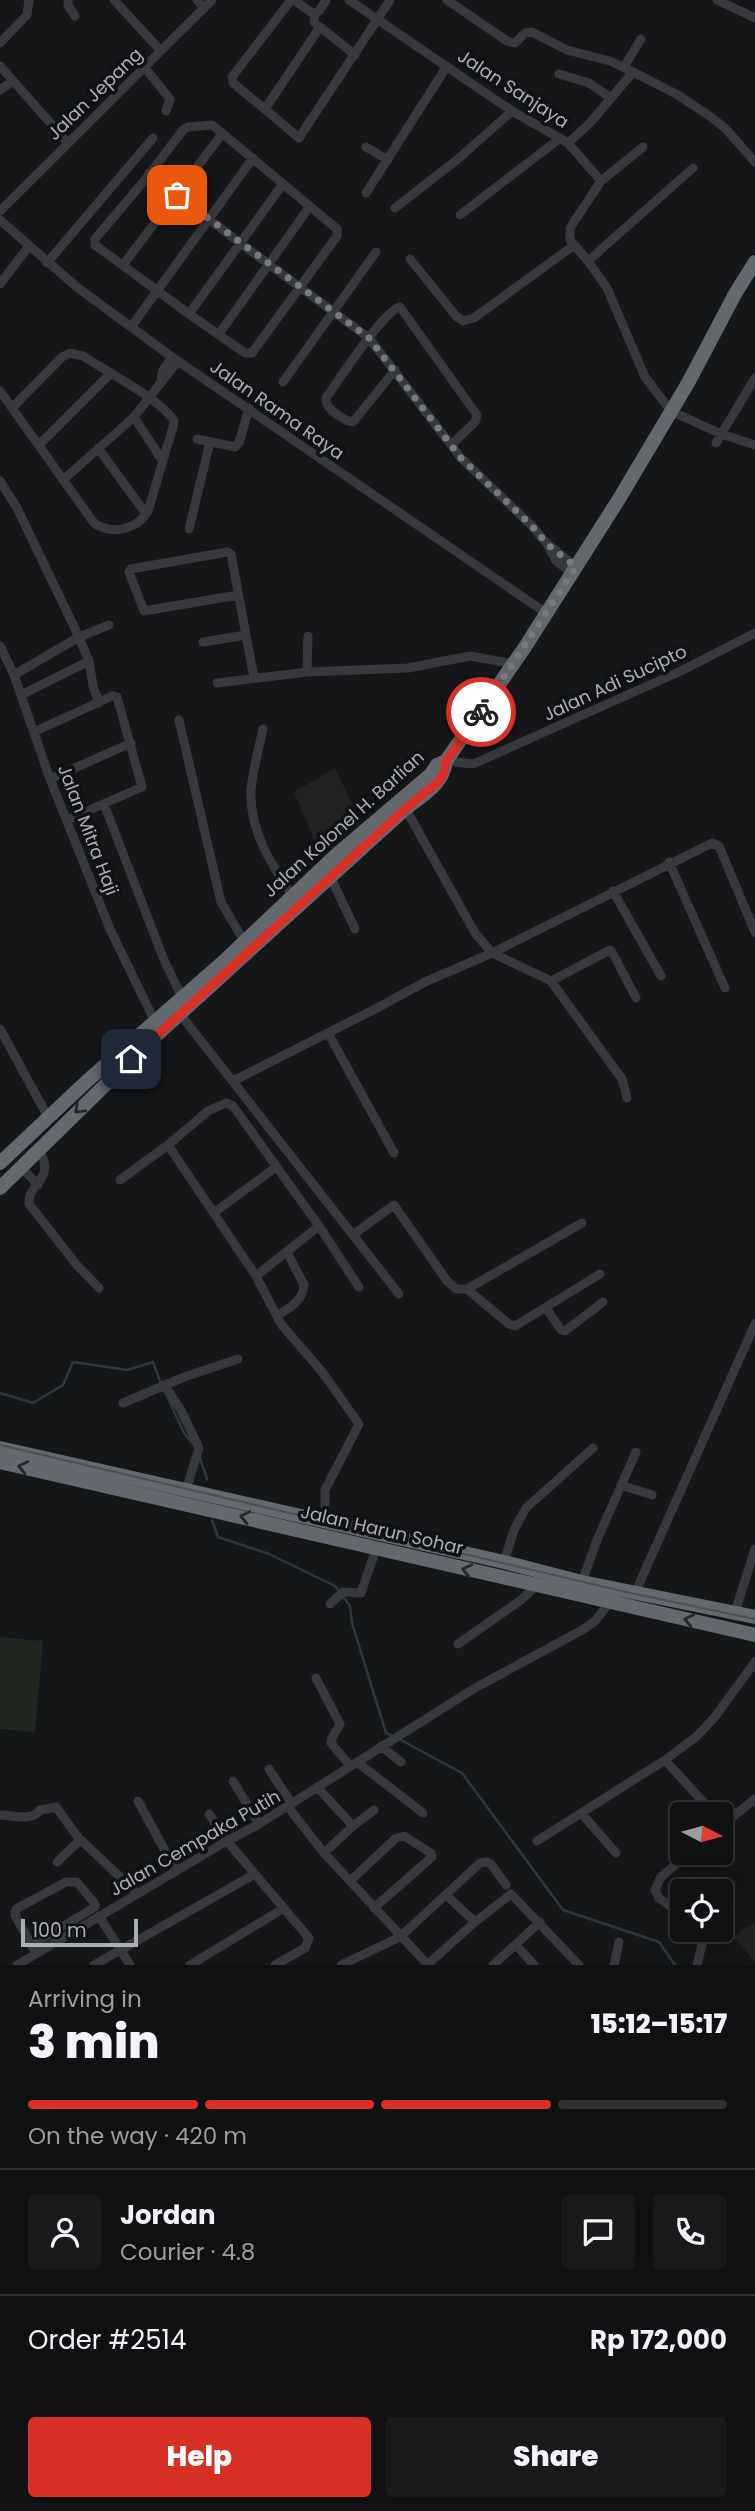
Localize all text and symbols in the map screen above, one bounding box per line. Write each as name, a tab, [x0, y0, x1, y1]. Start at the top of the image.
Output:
street label: Jalan Jepang	[42, 42, 148, 145]
street label: Jalan Sanjaya	[453, 43, 574, 134]
pin	[147, 165, 207, 225]
icon: bag	[158, 176, 196, 214]
street label: Jalan Rama Raya	[205, 354, 349, 465]
street label: Jalan Adi Sucipto	[539, 638, 691, 727]
courier	[446, 677, 516, 747]
icon: bike	[462, 693, 500, 731]
street label: Jalan Kolonel H. Barlian	[258, 745, 429, 903]
street label: Jalan Mitra Haji	[52, 761, 125, 899]
pin	[101, 1029, 161, 1089]
icon: home	[112, 1040, 150, 1078]
one-way arrow	[74, 1100, 87, 1113]
one-way arrow	[17, 1461, 29, 1475]
street label: Jalan Harun Sohar	[298, 1499, 466, 1560]
one-way arrow	[239, 1511, 251, 1525]
one-way arrow	[461, 1564, 473, 1579]
one-way arrow	[683, 1613, 695, 1628]
street label: Jalan Cempaka Putih	[105, 1783, 285, 1902]
north arrow	[670, 1802, 733, 1866]
map controls	[670, 1802, 733, 1942]
button: locate	[670, 1879, 733, 1942]
scale bar	[21, 1916, 138, 1948]
text: 100 m	[32, 1917, 87, 1944]
text: Arriving in	[28, 1983, 142, 2015]
text: 15:12–15:17	[591, 2006, 727, 2042]
text: 3 min	[28, 2010, 160, 2074]
text: On the way · 420 m	[28, 2120, 247, 2152]
button: person	[28, 2195, 102, 2269]
button: chat	[561, 2195, 635, 2269]
button: phone	[653, 2195, 727, 2269]
text: Jordan	[120, 2197, 216, 2233]
text: Courier · 4.8	[120, 2236, 255, 2268]
text: Order #2514	[28, 2322, 186, 2358]
text: Rp 172,000	[590, 2322, 727, 2358]
button: Help	[28, 2417, 371, 2497]
button: Share	[385, 2417, 727, 2497]

